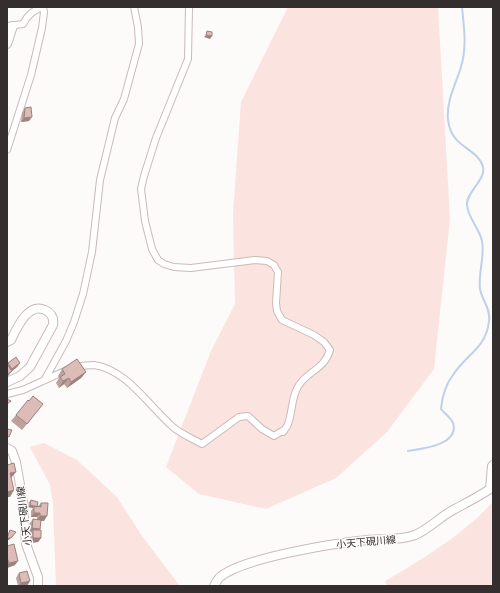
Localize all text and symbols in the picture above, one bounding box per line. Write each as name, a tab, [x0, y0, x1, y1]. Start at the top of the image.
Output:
street label: 小天下硯川線	[14, 485, 34, 547]
street label: 小天下硯川線	[336, 533, 396, 551]

